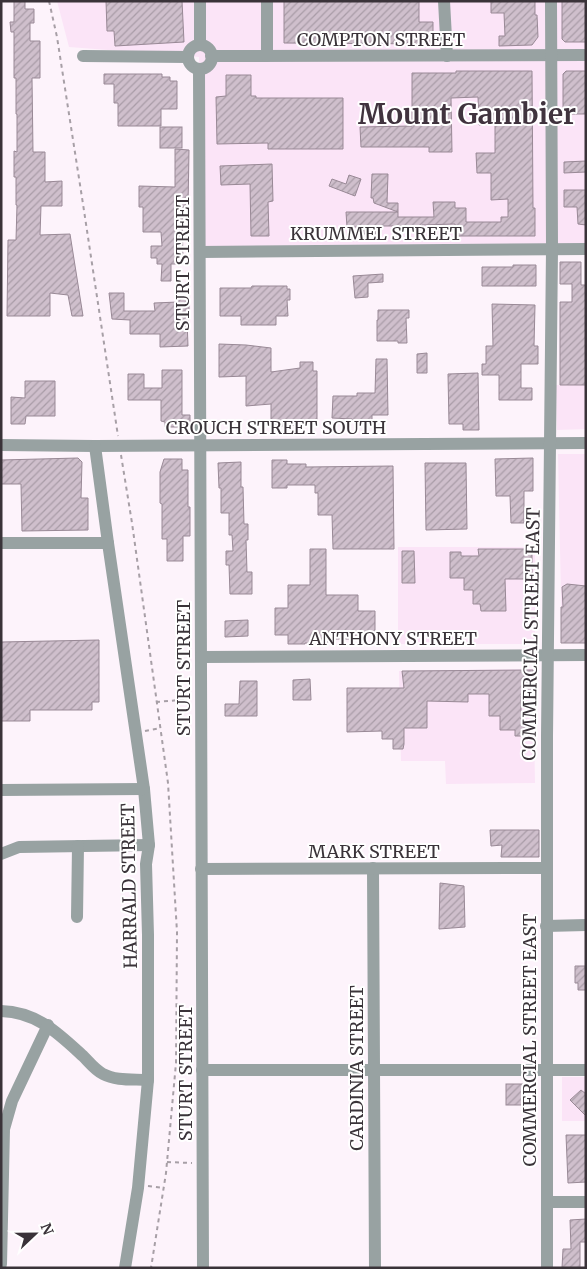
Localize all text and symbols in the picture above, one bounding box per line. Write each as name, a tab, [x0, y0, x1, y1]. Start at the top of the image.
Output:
street label: COMPTON STREET	[297, 28, 466, 51]
district label: Mount Gambier	[358, 96, 576, 132]
street label: STURT STREET	[171, 194, 194, 331]
street label: KRUMMEL STREET	[290, 222, 463, 245]
street label: CROUCH STREET SOUTH	[166, 416, 386, 439]
street label: COMMERCIAL STREET EAST	[517, 507, 545, 761]
street label: STURT STREET	[172, 599, 195, 736]
street label: ANTHONY STREET	[308, 627, 477, 650]
street label: HARRALD STREET	[116, 803, 142, 969]
street label: MARK STREET	[308, 840, 440, 863]
street label: COMMERCIAL STREET EAST	[518, 913, 541, 1167]
street label: CARDINIA STREET	[345, 985, 368, 1151]
street label: STURT STREET	[174, 1004, 197, 1141]
north arrow	[10, 1209, 60, 1259]
text: N	[37, 1221, 57, 1238]

